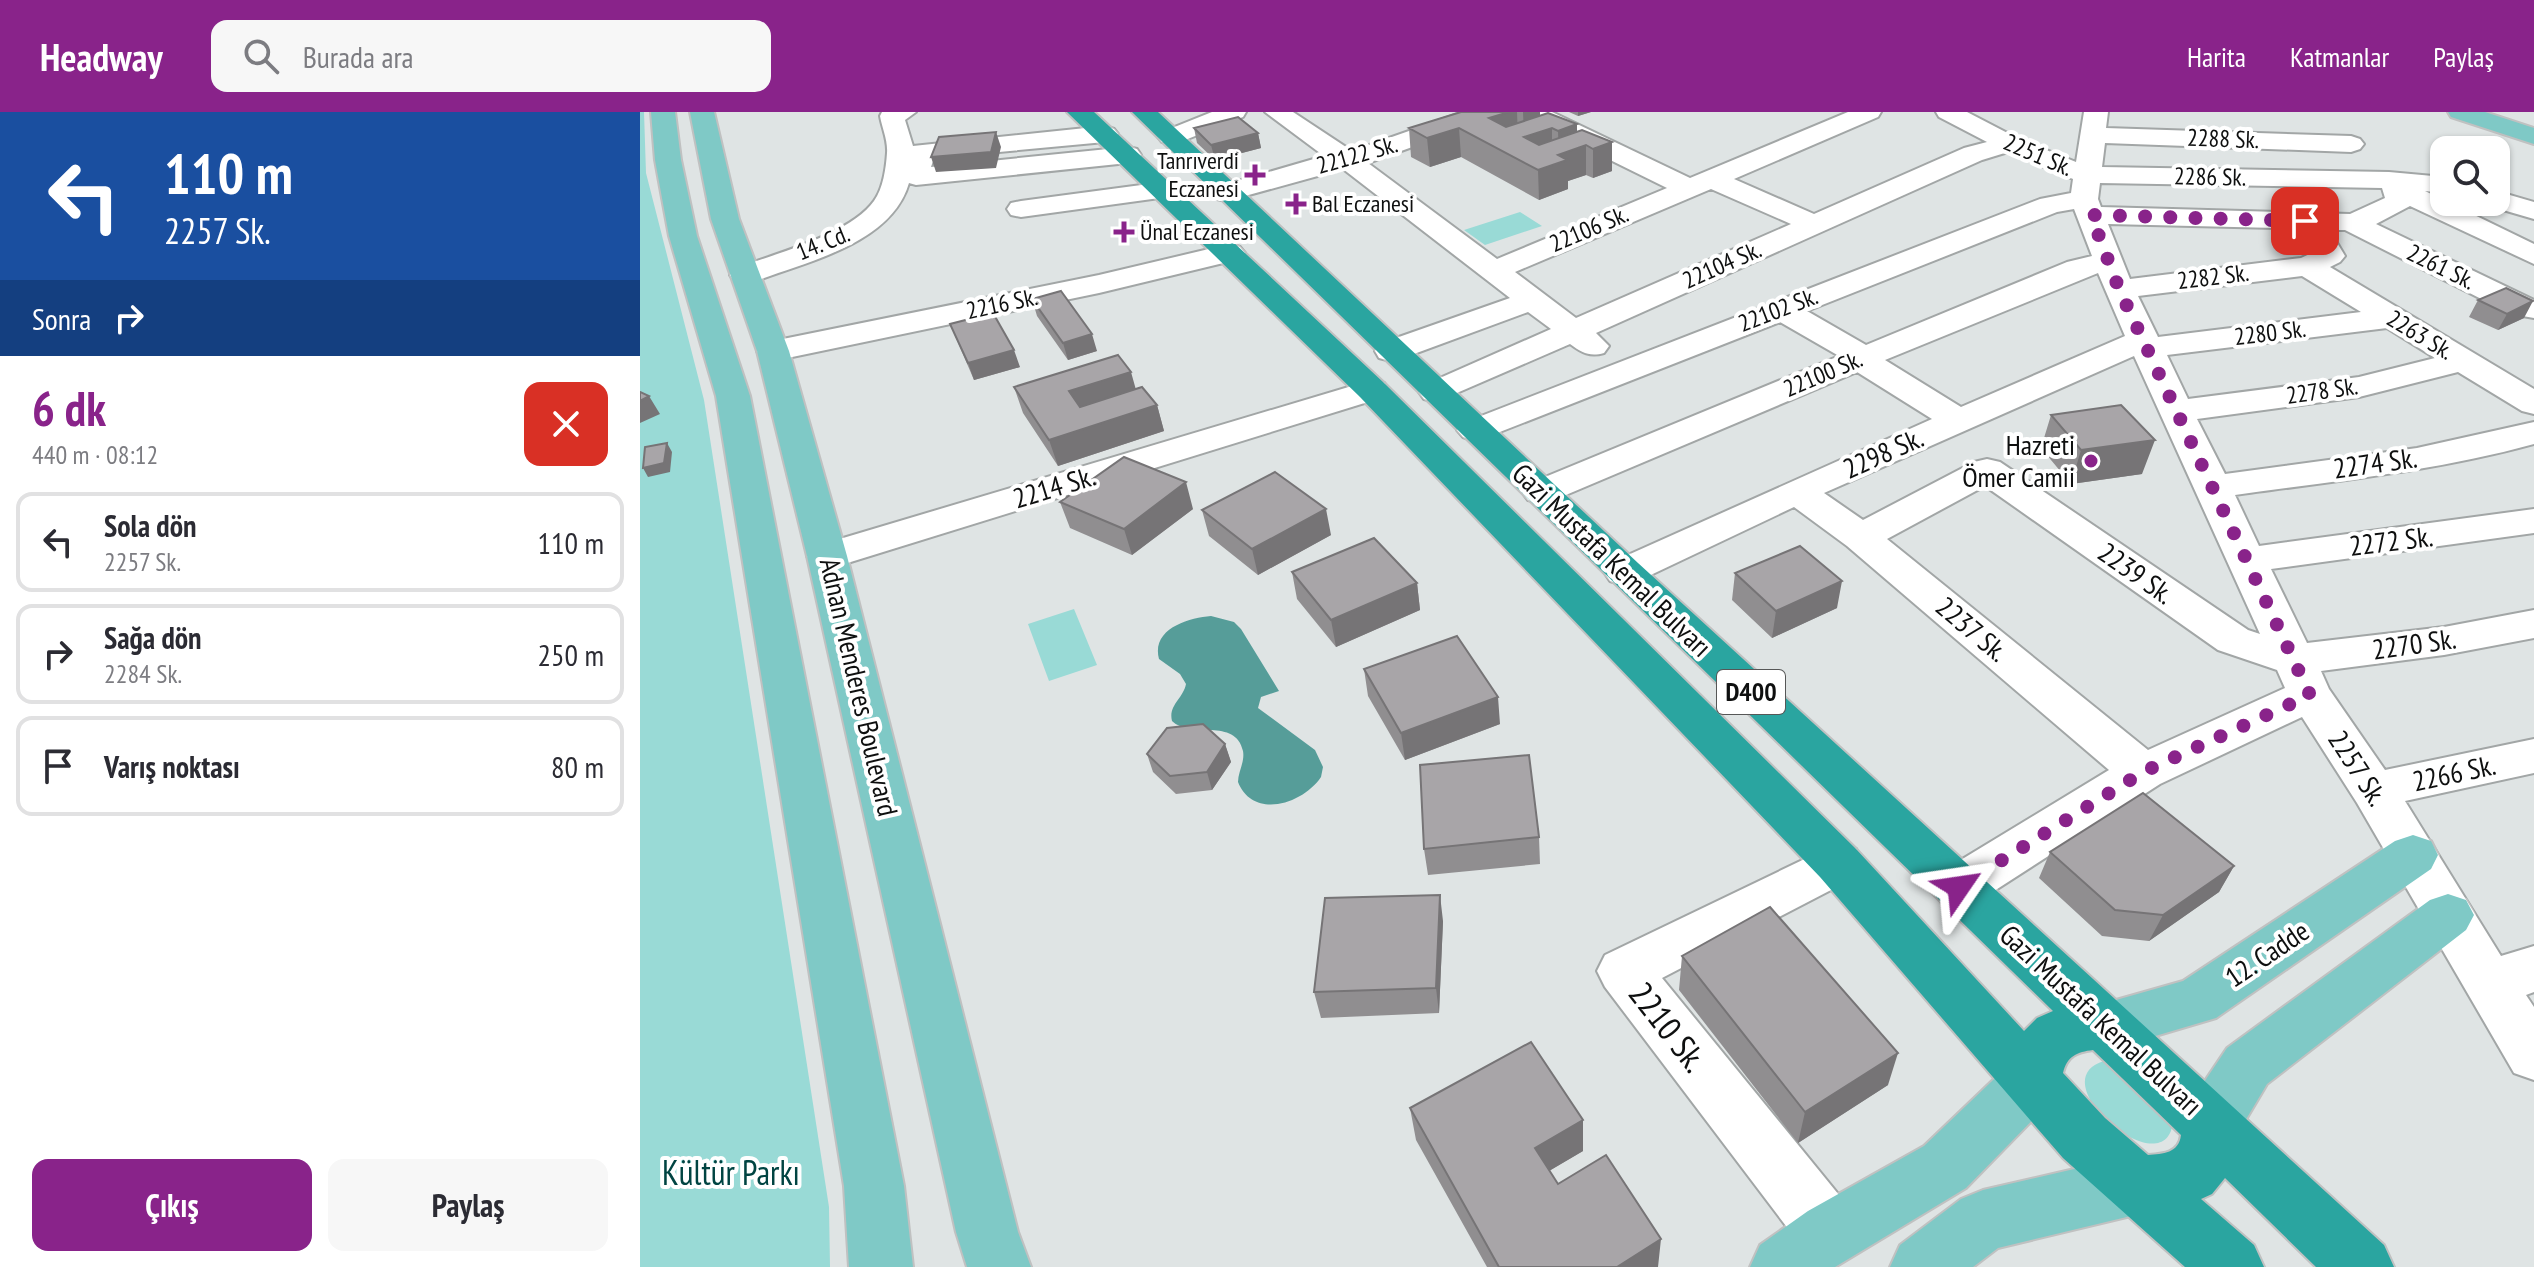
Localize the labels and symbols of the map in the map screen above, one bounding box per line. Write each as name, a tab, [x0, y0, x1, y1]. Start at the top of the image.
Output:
street label: 2288 Sk.	[2186, 122, 2260, 155]
street label: 2251 Sk.	[1999, 126, 2077, 183]
street label: 22122 Sk.	[1313, 128, 1401, 181]
place label: Tanrıverdi Eczanesi	[1157, 145, 1239, 204]
street label: 2286 Sk.	[2174, 160, 2246, 193]
marker: Tanrıverdi Eczanesi	[1246, 166, 1264, 184]
pin	[2271, 187, 2339, 255]
place label: Bal Eczanesi	[1312, 188, 1414, 219]
marker: Bal Eczanesi	[1287, 195, 1305, 213]
street label: 22106 Sk.	[1545, 198, 1633, 259]
place label: Ünal Eczanesi	[1140, 216, 1254, 247]
street label: 14. Cd.	[791, 218, 854, 267]
marker: Ünal Eczanesi	[1115, 223, 1133, 241]
street label: 22104 Sk.	[1678, 234, 1766, 296]
street label: 2261 Sk.	[2402, 237, 2480, 296]
street label: 2282 Sk.	[2175, 257, 2251, 296]
street label: 22102 Sk.	[1734, 280, 1822, 339]
street label: 2216 Sk.	[963, 281, 1040, 326]
street label: 2263 Sk.	[2381, 303, 2459, 366]
street label: 2280 Sk.	[2232, 313, 2308, 352]
street label: 22100 Sk.	[1779, 343, 1867, 404]
street label: 2278 Sk.	[2284, 370, 2360, 411]
street label: 2298 Sk.	[1837, 419, 1929, 487]
place label: Hazreti Ömer Camii	[1962, 426, 2075, 495]
street label: 2274 Sk.	[2331, 438, 2419, 487]
marker: Hazreti Ömer Camii	[2082, 452, 2100, 470]
street label: Gazi Mustafa Kemal Bulvarı	[1505, 455, 1720, 665]
street label: 2214 Sk.	[1008, 457, 1100, 517]
street label: 2272 Sk.	[2347, 517, 2435, 564]
street label: 2239 Sk.	[2091, 533, 2181, 612]
street label: Adnan Menderes Boulevard	[812, 554, 907, 820]
street label: 2237 Sk.	[1929, 588, 2016, 669]
street label: 2270 Sk.	[2370, 619, 2458, 668]
road number: D400	[1717, 670, 1785, 714]
street label: 2257 Sk.	[2320, 723, 2397, 813]
street label: 2266 Sk.	[2409, 746, 2499, 799]
position arrow	[1917, 845, 2001, 929]
street label: 12. Cadde	[2218, 912, 2316, 995]
street label: Gazi Mustafa Kemal Bulvarı	[1992, 916, 2210, 1123]
street label: 2210 Sk.	[1620, 973, 1718, 1080]
park label: Kültür Parkı	[662, 1150, 800, 1194]

